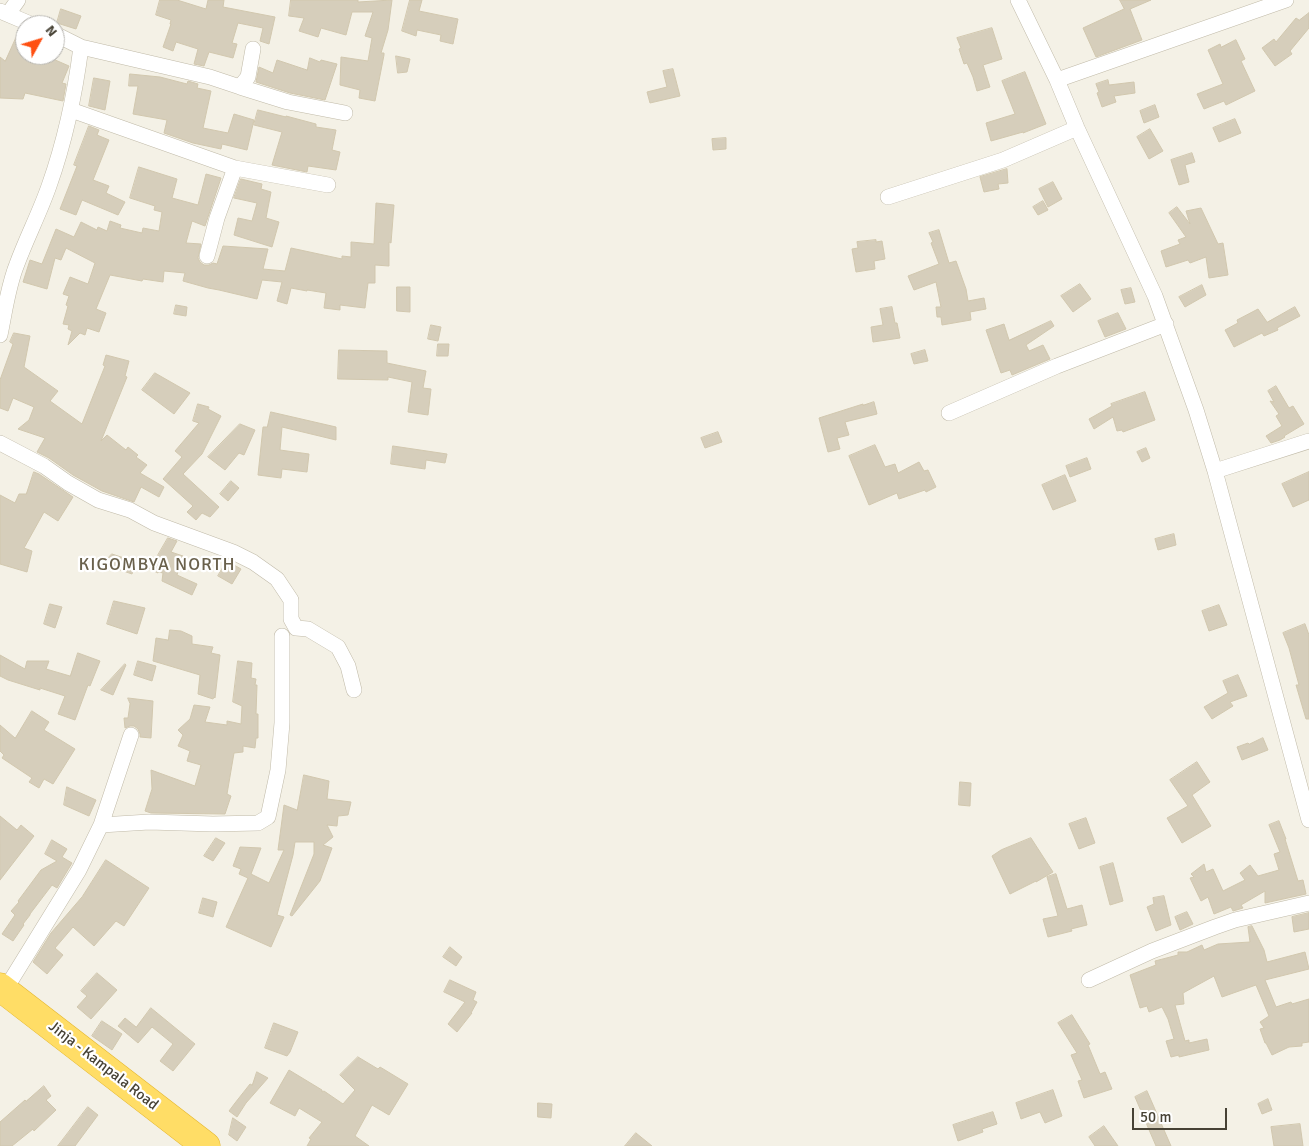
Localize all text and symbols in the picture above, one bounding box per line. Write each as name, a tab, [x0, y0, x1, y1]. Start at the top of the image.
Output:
north arrow	[15, 15, 65, 65]
text: N	[42, 22, 61, 40]
district label: KIGOMBYA NORTH	[77, 554, 237, 576]
street label: Jinja - Kampala Road	[45, 1018, 161, 1114]
scale bar	[1134, 1098, 1229, 1130]
text: 50 m	[1140, 1108, 1171, 1126]

